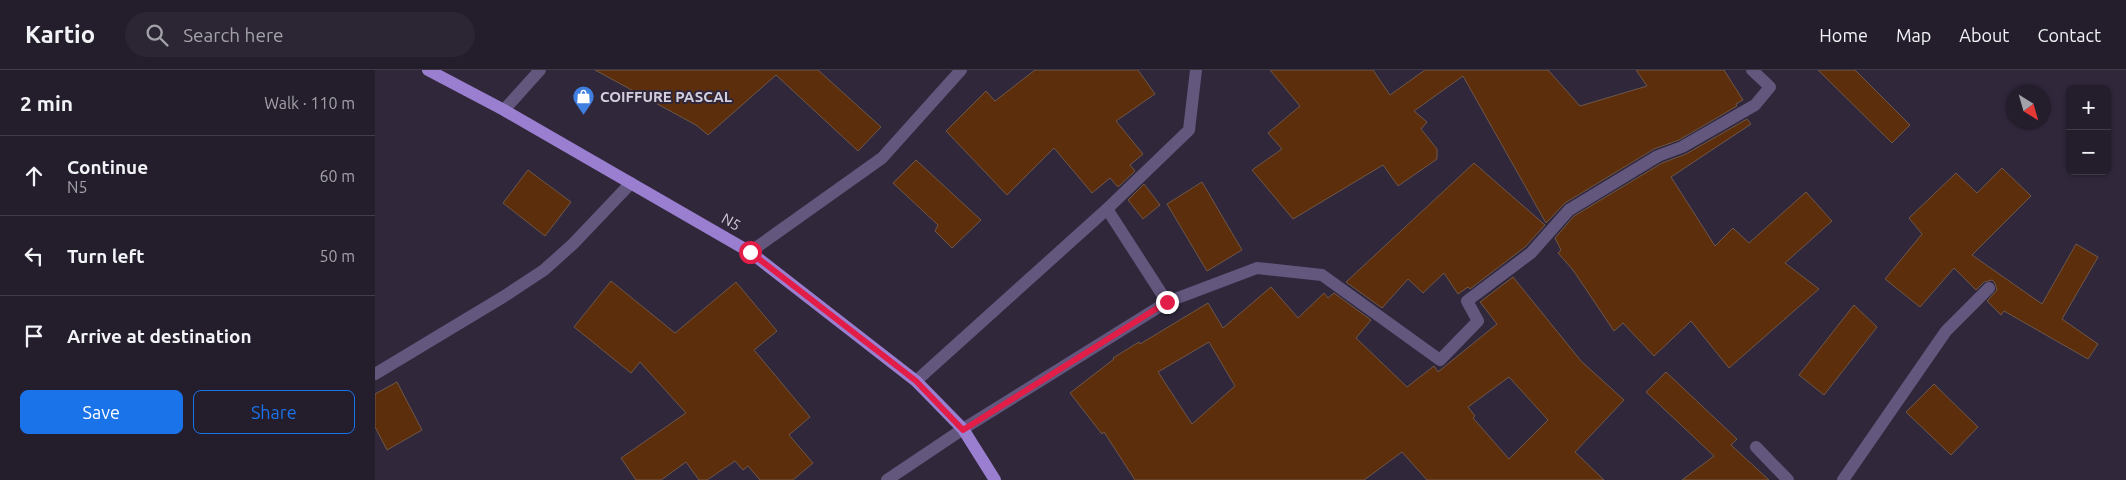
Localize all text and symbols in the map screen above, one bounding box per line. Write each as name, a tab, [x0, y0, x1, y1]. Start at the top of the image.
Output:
search box	[125, 12, 475, 57]
text: Kartio	[25, 21, 95, 48]
icon: search	[143, 21, 171, 49]
text: Search here	[183, 24, 284, 46]
text: Home	[1819, 25, 1868, 45]
text: Map	[1896, 25, 1931, 45]
text: About	[1959, 25, 2009, 45]
text: Contact	[2037, 25, 2101, 45]
shop icon: COIFFURE PASCAL	[572, 85, 596, 116]
north arrow	[2006, 85, 2051, 130]
map controls	[2066, 85, 2111, 175]
button: +	[2066, 85, 2111, 130]
place label: COIFFURE PASCAL	[600, 88, 732, 105]
text: 2 min	[20, 91, 73, 115]
text: Walk · 110 m	[264, 94, 355, 112]
button: −	[2066, 130, 2111, 175]
text: Continue	[67, 156, 148, 178]
icon: ahead	[20, 162, 48, 190]
text: 60 m	[319, 167, 355, 185]
text: N5	[67, 178, 87, 196]
street label: N5	[719, 209, 744, 234]
route start	[739, 241, 762, 264]
icon: left	[20, 242, 48, 270]
text: Turn left	[67, 245, 145, 267]
text: 50 m	[319, 247, 355, 265]
route end	[1156, 291, 1179, 314]
icon: arrive	[20, 322, 48, 350]
text: Arrive at destination	[67, 325, 252, 347]
button: Save	[20, 390, 183, 434]
button: Share	[193, 390, 355, 434]

